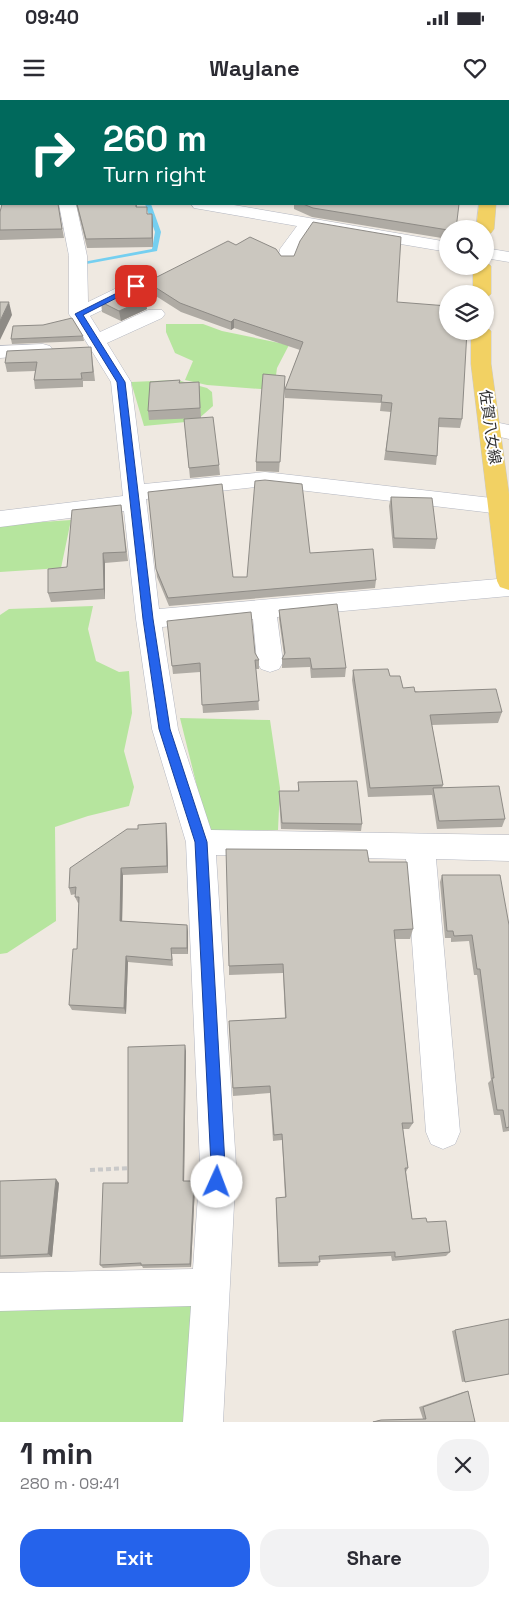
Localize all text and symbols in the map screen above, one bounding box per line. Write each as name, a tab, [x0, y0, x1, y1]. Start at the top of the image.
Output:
text: 09:40	[25, 5, 79, 30]
icon: menu	[20, 54, 48, 82]
text: Waylane	[209, 54, 300, 82]
icon: heart	[461, 54, 489, 82]
text: 260 m	[103, 117, 207, 161]
icon: right	[20, 120, 85, 185]
text: Turn right	[103, 160, 206, 188]
map controls	[439, 220, 494, 340]
button: search	[439, 220, 494, 275]
pin	[115, 265, 157, 307]
icon: arrive	[122, 272, 150, 300]
button: layers	[439, 285, 494, 340]
street label: 佐賀八女線	[476, 388, 505, 465]
position arrow	[190, 1155, 242, 1207]
text: 1 min	[20, 1434, 93, 1473]
button: close	[437, 1439, 489, 1491]
text: 280 m · 09:41	[20, 1473, 119, 1494]
button: Exit	[20, 1529, 250, 1587]
button: Share	[260, 1529, 489, 1587]

